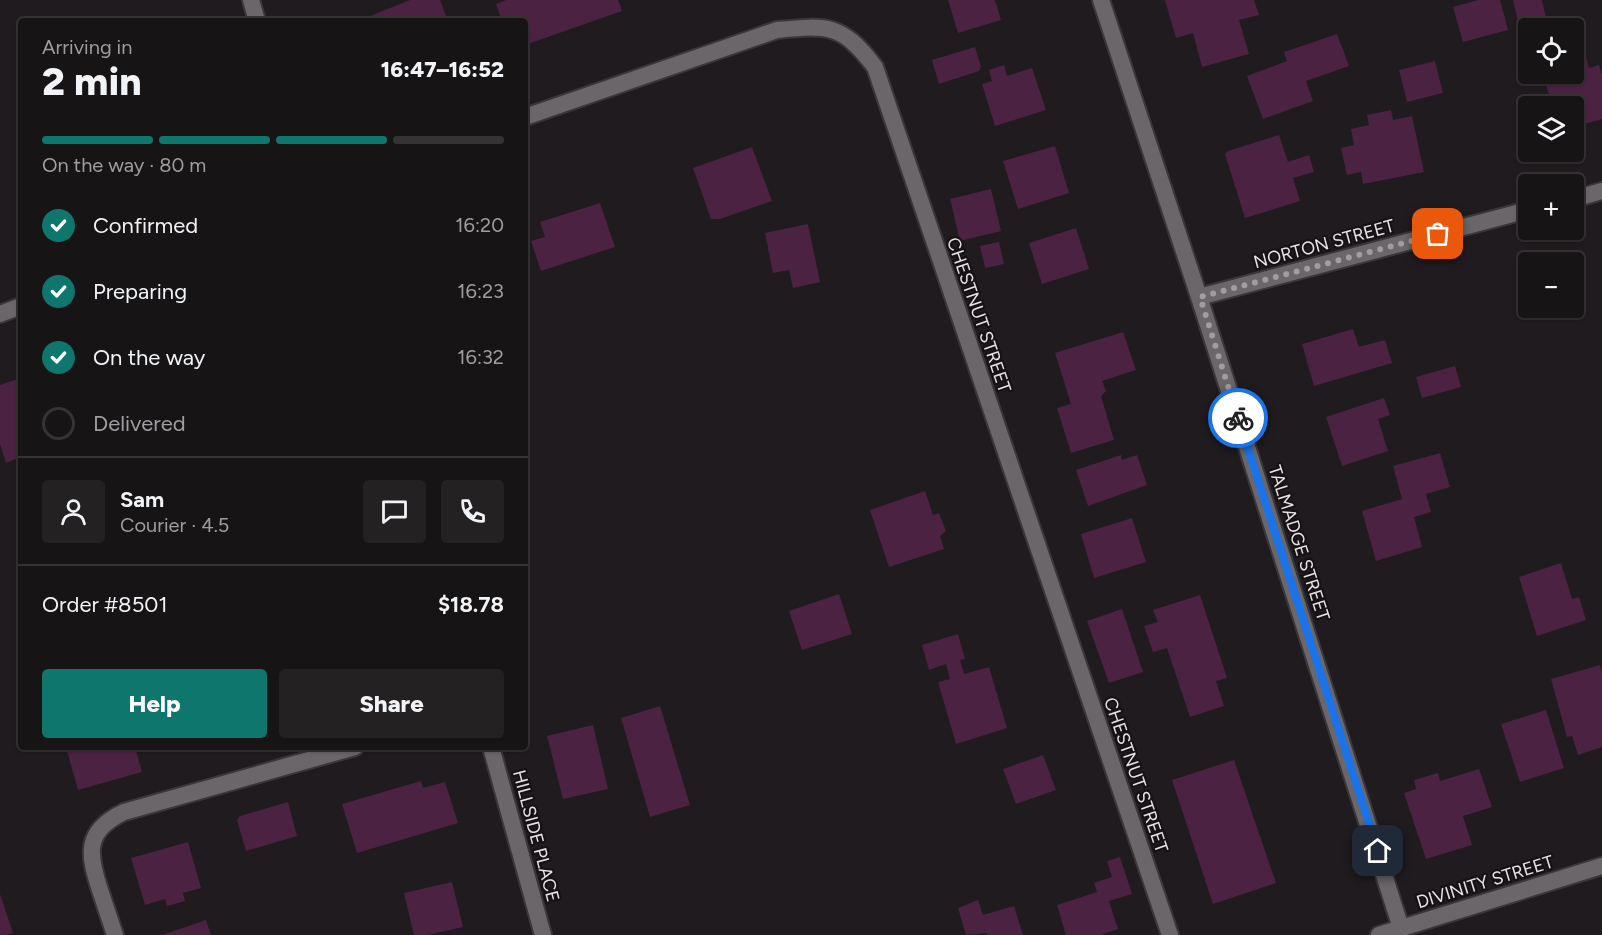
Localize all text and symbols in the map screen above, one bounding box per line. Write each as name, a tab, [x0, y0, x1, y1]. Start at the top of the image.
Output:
map controls	[1518, 18, 1584, 318]
button: locate	[1518, 18, 1584, 84]
text: Arriving in	[42, 35, 132, 59]
text: 16:47–16:52	[381, 56, 504, 83]
text: 2 min	[42, 58, 142, 105]
button: layers	[1518, 96, 1584, 162]
text: On the way · 80 m	[42, 153, 206, 177]
button: +	[1518, 174, 1584, 240]
pin	[1412, 208, 1463, 259]
icon: check	[42, 209, 75, 242]
text: Confirmed	[93, 212, 198, 239]
text: 16:20	[455, 213, 504, 237]
street label: NORTON STREET	[1251, 215, 1397, 273]
icon: bag	[1421, 217, 1454, 250]
street label: CHESTNUT STREET	[942, 235, 1016, 395]
button: −	[1518, 252, 1584, 318]
icon: check	[42, 275, 75, 308]
text: Preparing	[93, 278, 187, 305]
text: 16:23	[457, 279, 504, 303]
icon: check	[42, 341, 75, 374]
text: On the way	[93, 344, 205, 371]
text: 16:32	[457, 345, 504, 369]
courier	[1208, 388, 1268, 448]
icon: bike	[1222, 402, 1255, 435]
text: Delivered	[93, 410, 186, 437]
street label: TALMADGE STREET	[1263, 462, 1335, 624]
button: person	[42, 480, 105, 543]
button: chat	[363, 480, 426, 543]
button: phone	[441, 480, 504, 543]
text: Sam	[120, 486, 164, 513]
text: Courier · 4.5	[120, 513, 229, 537]
text: Order #8501	[42, 591, 167, 618]
text: $18.78	[438, 591, 504, 618]
button: Help	[42, 669, 267, 738]
button: Share	[279, 669, 504, 738]
street label: CHESTNUT STREET	[1099, 695, 1173, 855]
street label: HILLSIDE PLACE	[508, 768, 564, 904]
pin	[1352, 825, 1403, 876]
icon: home	[1361, 834, 1394, 867]
street label: DIVINITY STREET	[1414, 851, 1556, 913]

